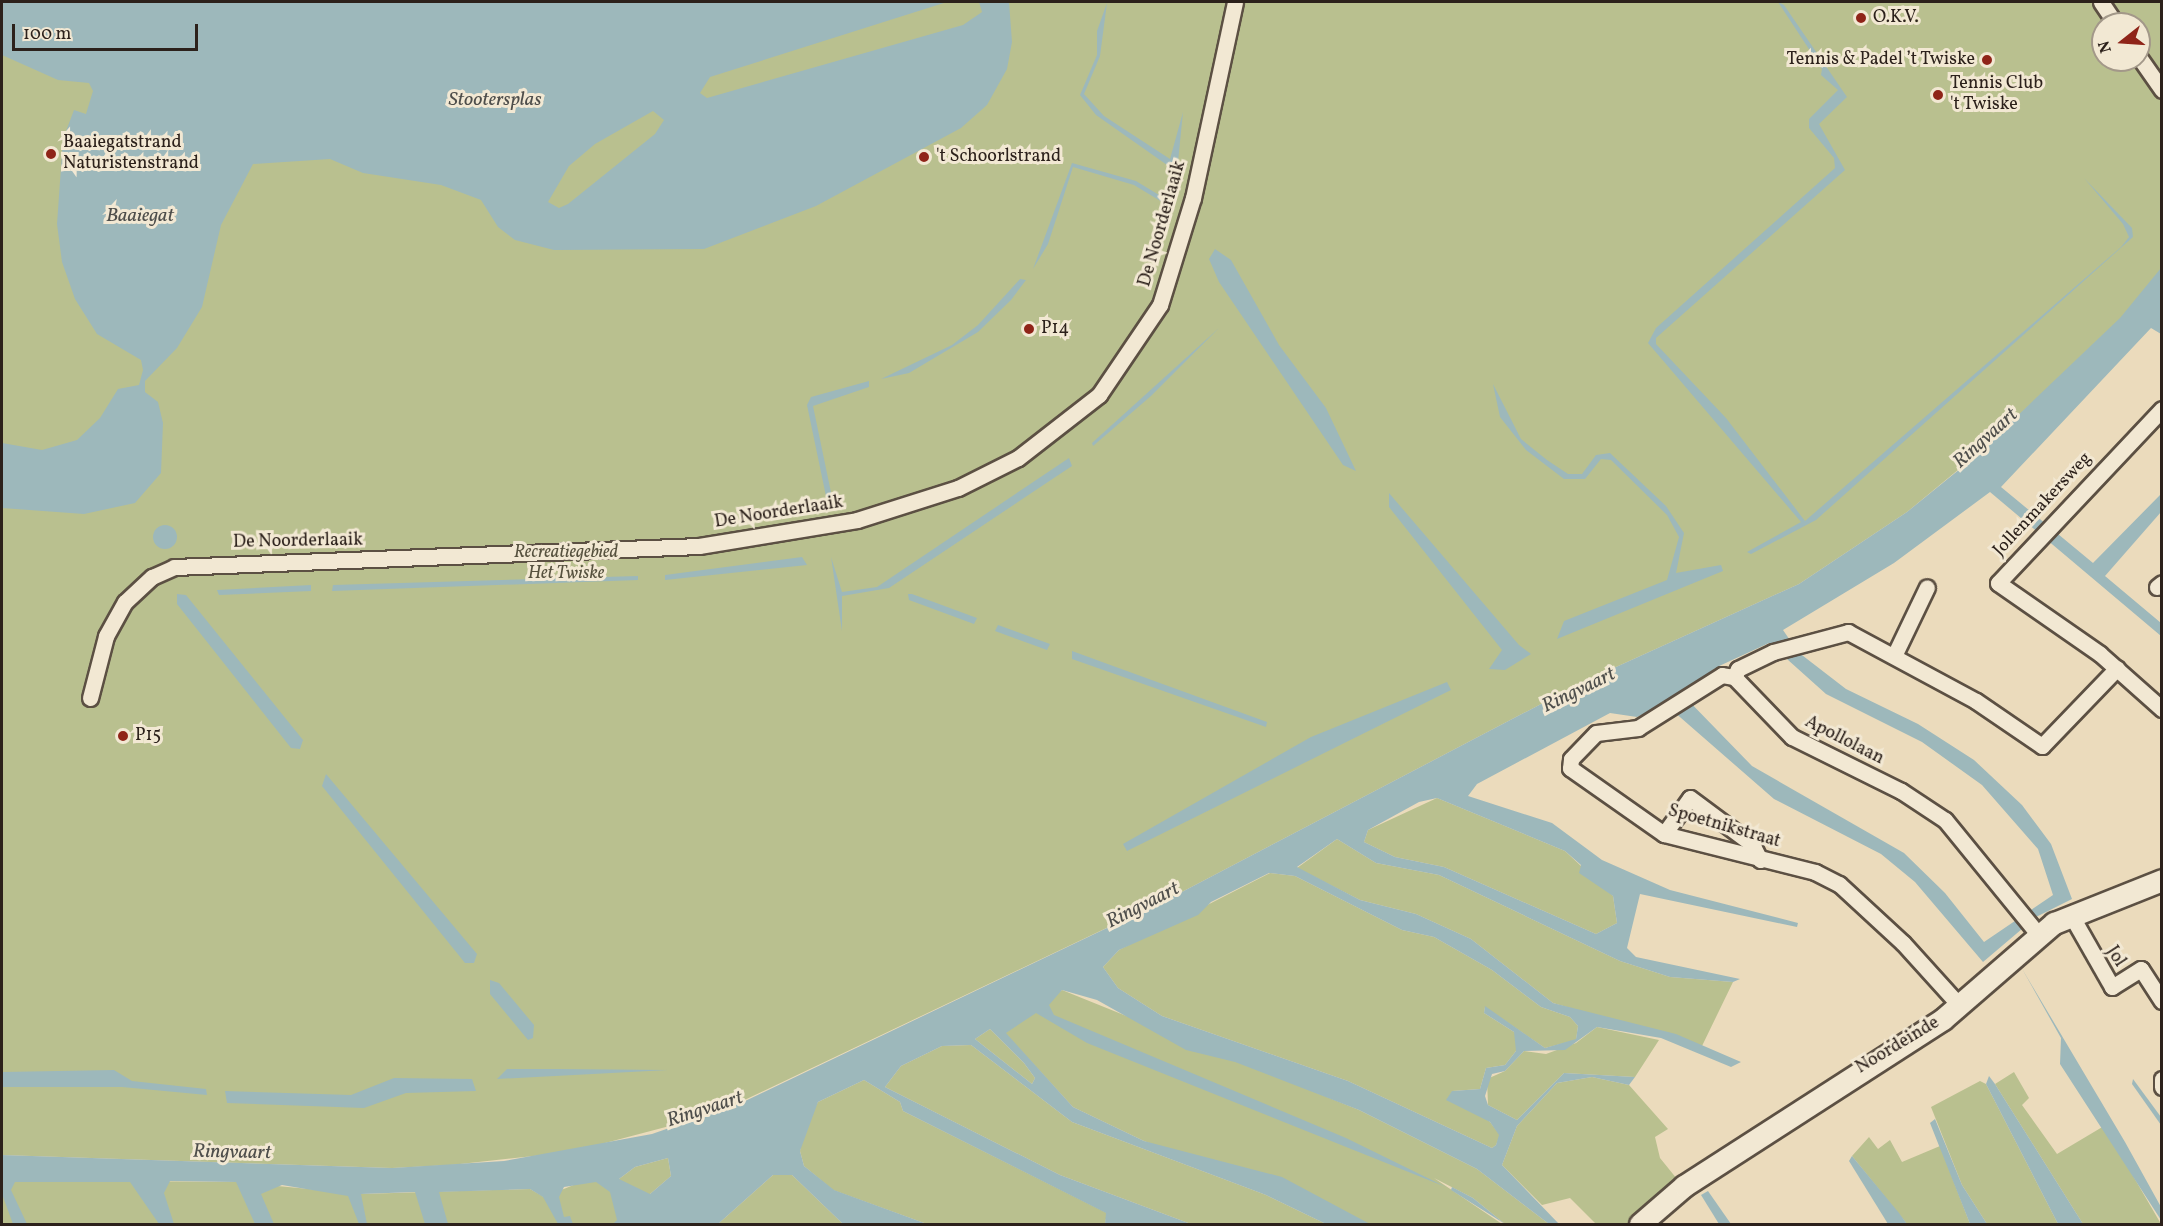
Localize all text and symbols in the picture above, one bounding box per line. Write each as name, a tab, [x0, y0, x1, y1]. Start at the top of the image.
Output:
place label: O.K.V.	[1873, 7, 1919, 29]
marker: O.K.V.	[1854, 11, 1868, 25]
scale bar	[15, 12, 201, 50]
north arrow	[2091, 12, 2151, 72]
text: 100 m	[23, 22, 72, 47]
text: N	[2093, 38, 2118, 55]
place label: Tennis & Padel ’t Twiske	[1786, 49, 1975, 71]
marker: Tennis & Padel ’t Twiske	[1980, 53, 1994, 67]
place label: Tennis Club 't Twiske	[1950, 74, 2043, 116]
water label: Stootersplas	[448, 88, 542, 112]
marker: Tennis Club 't Twiske	[1931, 88, 1945, 102]
place label: Baaiegatstrand Naturistenstrand	[63, 133, 199, 176]
place label: 't Schoorlstrand	[936, 146, 1061, 168]
marker: Baaiegatstrand Naturistenstrand	[44, 147, 58, 161]
marker: 't Schoorlstrand	[917, 150, 931, 164]
street label: De Noorderlaaik	[1135, 158, 1191, 290]
water label: Baaiegat	[106, 204, 174, 228]
place label: P14	[1041, 318, 1069, 340]
marker: P14	[1022, 322, 1036, 336]
water label: Ringvaart	[1949, 404, 2023, 474]
street label: Jollenmakersweg	[1989, 448, 2097, 562]
street label: De Noorderlaaik	[713, 492, 845, 534]
street label: De Noorderlaaik	[233, 530, 363, 554]
park label: Recreatiegebied Het Twiske	[514, 543, 618, 586]
water label: Ringvaart	[1538, 663, 1620, 719]
street label: Apollolaan	[1801, 712, 1887, 770]
place label: P15	[135, 725, 161, 747]
marker: P15	[116, 729, 130, 743]
street label: Spoetnikstraat	[1665, 801, 1783, 853]
water label: Ringvaart	[1102, 877, 1184, 935]
street label: Jol	[2100, 942, 2130, 972]
street label: Noordeinde	[1852, 1013, 1944, 1079]
water label: Ringvaart	[664, 1086, 746, 1134]
water label: Ringvaart	[192, 1140, 272, 1166]

